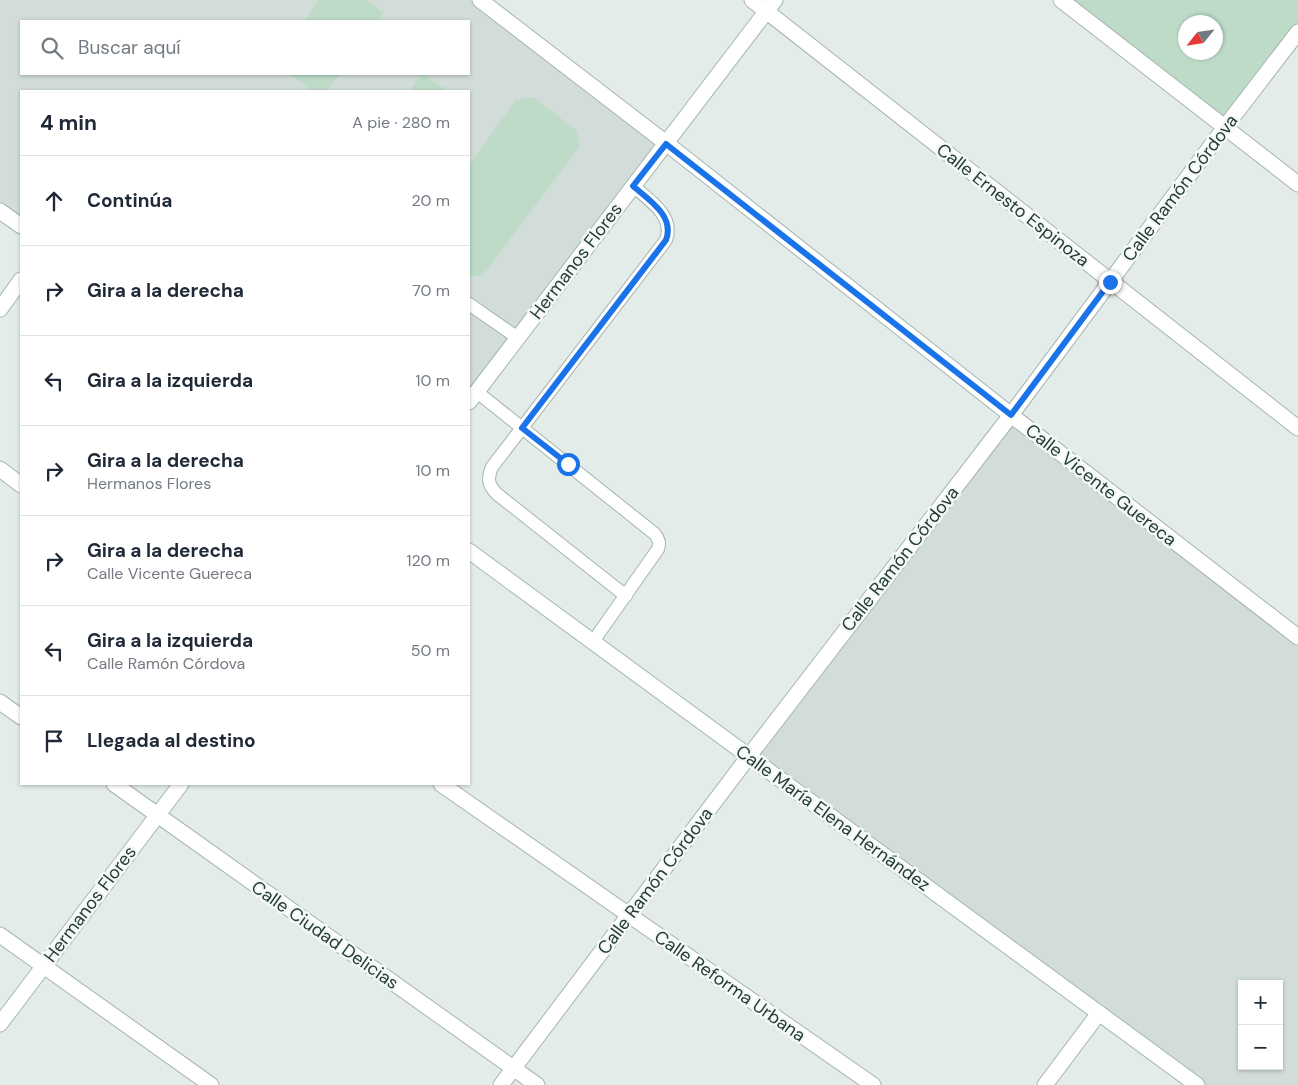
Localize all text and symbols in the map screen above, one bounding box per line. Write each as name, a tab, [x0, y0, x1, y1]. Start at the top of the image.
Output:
north arrow	[1178, 15, 1223, 60]
search box	[20, 20, 470, 75]
icon: search	[38, 34, 66, 62]
text: Buscar aquí	[78, 35, 181, 60]
text: 4 min	[40, 109, 97, 137]
street label: Calle Ramón Córdova	[1117, 110, 1243, 266]
text: A pie · 280 m	[352, 112, 450, 133]
street label: Calle Ernesto Espinoza	[932, 138, 1094, 272]
icon: ahead	[40, 187, 68, 215]
text: Continúa	[87, 188, 172, 213]
text: 20 m	[411, 190, 450, 211]
street label: Hermanos Flores	[524, 198, 628, 324]
route end	[1099, 271, 1122, 294]
icon: right	[40, 277, 68, 305]
text: Gira a la derecha	[87, 278, 244, 303]
text: 70 m	[412, 280, 450, 301]
icon: left	[40, 367, 68, 395]
text: Gira a la izquierda	[87, 368, 253, 393]
text: 10 m	[416, 370, 450, 391]
street label: Calle Vicente Guereca	[1020, 418, 1182, 552]
text: Gira a la derecha	[87, 448, 244, 473]
route start	[557, 453, 580, 476]
icon: right	[40, 457, 68, 485]
text: 10 m	[416, 460, 450, 481]
text: Hermanos Flores	[87, 473, 211, 494]
street label: Calle Ramón Córdova	[836, 481, 964, 637]
text: Gira a la derecha	[87, 538, 244, 563]
icon: right	[40, 547, 68, 575]
text: 120 m	[406, 550, 450, 571]
text: Calle Vicente Guereca	[87, 563, 252, 584]
text: Gira a la izquierda	[87, 628, 253, 653]
icon: left	[40, 637, 68, 665]
text: 50 m	[411, 640, 450, 661]
text: Calle Ramón Córdova	[87, 653, 245, 674]
icon: arrive	[40, 727, 68, 755]
text: Llegada al destino	[87, 728, 256, 753]
street label: Calle María Elena Hernández	[731, 739, 935, 897]
street label: Calle Ramón Córdova	[592, 803, 718, 959]
street label: Hermanos Flores	[38, 841, 142, 967]
street label: Calle Ciudad Delicias	[247, 875, 403, 995]
street label: Calle Reforma Urbana	[650, 925, 810, 1047]
map controls	[1238, 980, 1283, 1070]
button: +	[1238, 980, 1283, 1025]
button: −	[1238, 1025, 1283, 1070]

